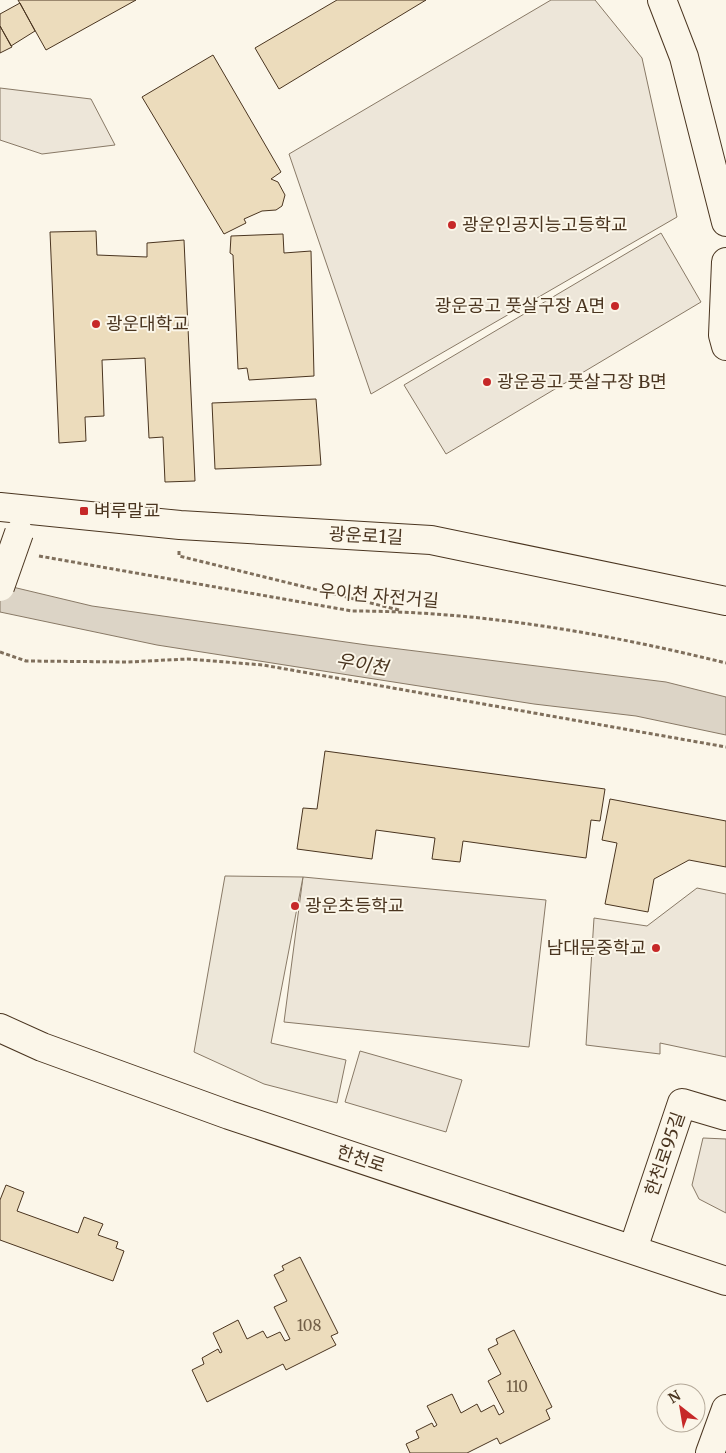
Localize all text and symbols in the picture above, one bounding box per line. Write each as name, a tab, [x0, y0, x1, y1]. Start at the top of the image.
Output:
place label: 광운인공지능고등학교	[462, 213, 628, 236]
marker: 광운인공지능고등학교	[446, 219, 458, 231]
place label: 광운공고 풋살구장 A면	[435, 294, 605, 317]
marker: 광운공고 풋살구장 A면	[609, 300, 621, 312]
place label: 광운대학교	[106, 312, 189, 335]
marker: 광운대학교	[90, 318, 102, 330]
place label: 광운공고 풋살구장 B면	[497, 370, 667, 393]
marker: 광운공고 풋살구장 B면	[481, 376, 493, 388]
place label: 벼루말교	[94, 499, 160, 522]
marker: 벼루말교	[78, 505, 90, 517]
street label: 광운로1길	[328, 522, 404, 549]
street label: 우이천 자전거길	[318, 579, 440, 612]
water label: 우이천	[334, 648, 391, 680]
place label: 광운초등학교	[305, 894, 404, 917]
marker: 광운초등학교	[289, 900, 301, 912]
place label: 남대문중학교	[547, 936, 646, 959]
marker: 남대문중학교	[650, 942, 662, 954]
street label: 한천로95길	[639, 1109, 690, 1199]
street label: 한천로	[334, 1140, 388, 1177]
house number: 108	[297, 1316, 321, 1335]
house number: 110	[506, 1377, 528, 1396]
north arrow	[656, 1383, 706, 1433]
text: N	[665, 1386, 684, 1407]

